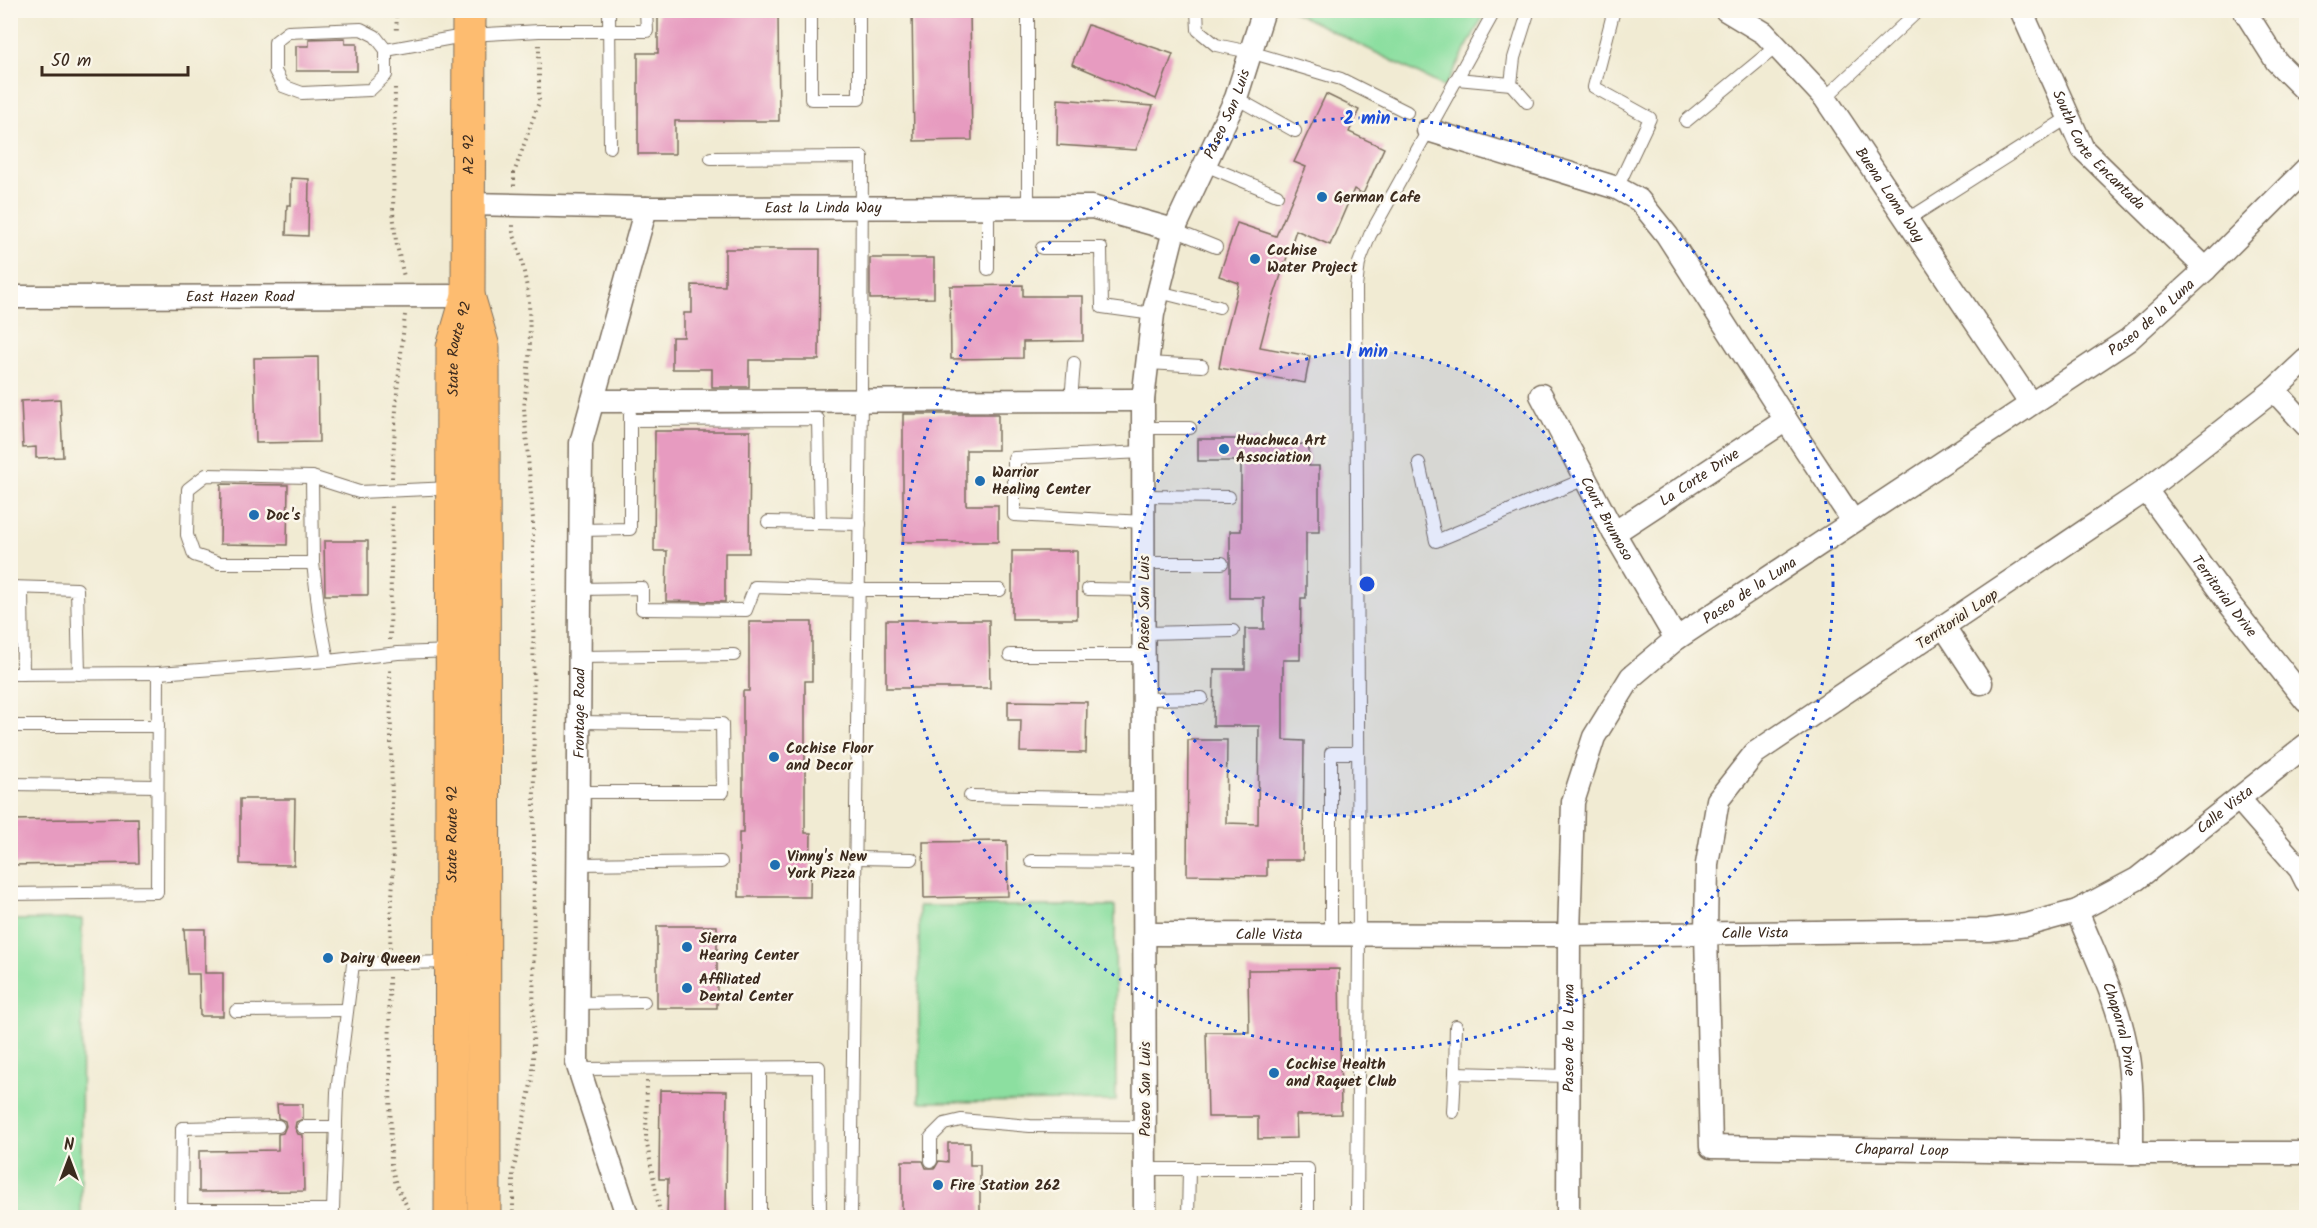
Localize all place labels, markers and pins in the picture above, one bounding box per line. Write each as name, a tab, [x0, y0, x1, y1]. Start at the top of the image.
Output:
place label: German Cafe	[1334, 186, 1421, 210]
marker: German Cafe	[1315, 190, 1329, 204]
place label: Cochise Water Project	[1267, 239, 1358, 280]
marker: Cochise Water Project	[1248, 252, 1262, 266]
place label: Huachuca Art Association	[1236, 429, 1326, 470]
marker: Huachuca Art Association	[1217, 442, 1231, 456]
place label: Warrior Healing Center	[992, 461, 1091, 502]
marker: Warrior Healing Center	[973, 474, 987, 488]
place label: Doc's	[266, 504, 300, 528]
marker: Doc's	[247, 508, 261, 522]
centre of rings	[1357, 574, 1377, 594]
place label: Cochise Floor and Decor	[786, 737, 874, 778]
marker: Cochise Floor and Decor	[767, 750, 781, 764]
place label: Vinny's New York Pizza	[787, 845, 867, 886]
marker: Vinny's New York Pizza	[768, 858, 782, 872]
place label: Sierra Hearing Center	[699, 927, 799, 968]
marker: Sierra Hearing Center	[680, 940, 694, 954]
place label: Dairy Queen	[340, 947, 421, 971]
marker: Dairy Queen	[321, 951, 335, 965]
place label: Affiliated Dental Center	[699, 968, 794, 1009]
marker: Affiliated Dental Center	[680, 981, 694, 995]
place label: Cochise Health and Raquet Club	[1286, 1053, 1397, 1094]
marker: Cochise Health and Raquet Club	[1267, 1066, 1281, 1080]
place label: Fire Station 262	[950, 1174, 1061, 1198]
marker: Fire Station 262	[931, 1178, 945, 1192]

